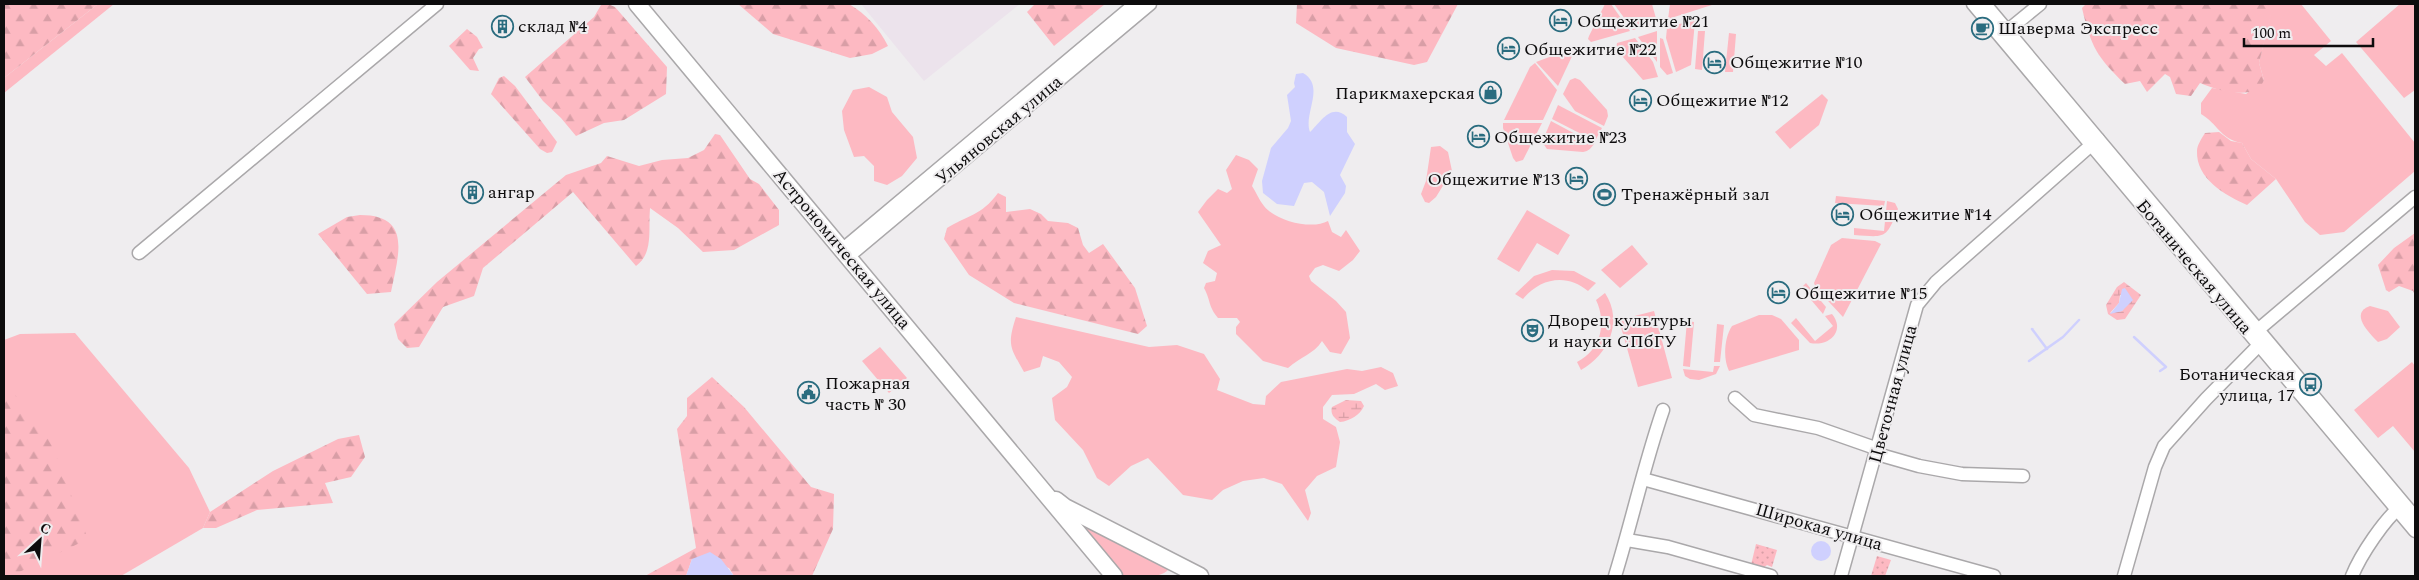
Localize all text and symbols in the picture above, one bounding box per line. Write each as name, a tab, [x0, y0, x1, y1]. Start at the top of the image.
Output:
place label: Общежитие №21	[1577, 8, 1709, 35]
hotel icon: Общежитие №21	[1549, 9, 1573, 33]
place label: склад №4	[518, 13, 587, 40]
building icon: склад №4	[490, 14, 514, 38]
place label: Шаверма Экспресс	[1998, 15, 2158, 42]
scale bar	[2244, 15, 2373, 47]
cafe icon: Шаверма Экспресс	[1970, 16, 1994, 40]
text: 100 m	[2252, 22, 2291, 45]
place label: Общежитие №22	[1524, 36, 1656, 63]
hotel icon: Общежитие №22	[1496, 37, 1520, 61]
place label: Общежитие №10	[1730, 49, 1862, 76]
hotel icon: Общежитие №10	[1702, 50, 1726, 74]
street label: Ульяновская улица	[930, 69, 1069, 191]
place label: Парикмахерская	[1335, 80, 1475, 107]
shop icon: Парикмахерская	[1479, 81, 1503, 105]
place label: Общежитие №12	[1656, 87, 1788, 114]
hotel icon: Общежитие №12	[1628, 88, 1652, 112]
place label: Общежитие №23	[1494, 124, 1626, 151]
hotel icon: Общежитие №23	[1466, 125, 1490, 149]
street label: Астрономическая улица	[766, 163, 918, 336]
place label: Общежитие №13	[1428, 166, 1560, 193]
hotel icon: Общежитие №13	[1564, 167, 1588, 191]
place label: ангар	[488, 179, 535, 206]
building icon: ангар	[460, 180, 484, 204]
place label: Тренажёрный зал	[1621, 181, 1770, 208]
sports icon: Тренажёрный зал	[1593, 182, 1617, 206]
street label: Ботаническая улица	[2129, 194, 2259, 341]
place label: Общежитие №14	[1859, 201, 1991, 228]
hotel icon: Общежитие №14	[1831, 202, 1855, 226]
place label: Общежитие №15	[1795, 280, 1927, 307]
hotel icon: Общежитие №15	[1767, 281, 1791, 305]
place label: Дворец культуры и науки СПбГУ	[1548, 307, 1692, 355]
theatre icon: Дворец культуры и науки СПбГУ	[1520, 318, 1544, 342]
street label: Цветочная улица	[1862, 322, 1925, 466]
place label: Ботаническая улица, 17	[2179, 361, 2295, 409]
place label: Пожарная часть № 30	[825, 370, 910, 418]
bus stop icon: Ботаническая улица, 17	[2299, 372, 2323, 396]
public building icon: Пожарная часть № 30	[797, 381, 821, 405]
street label: Широкая улица	[1752, 496, 1886, 558]
north arrow	[15, 515, 65, 565]
text: С	[36, 517, 55, 540]

